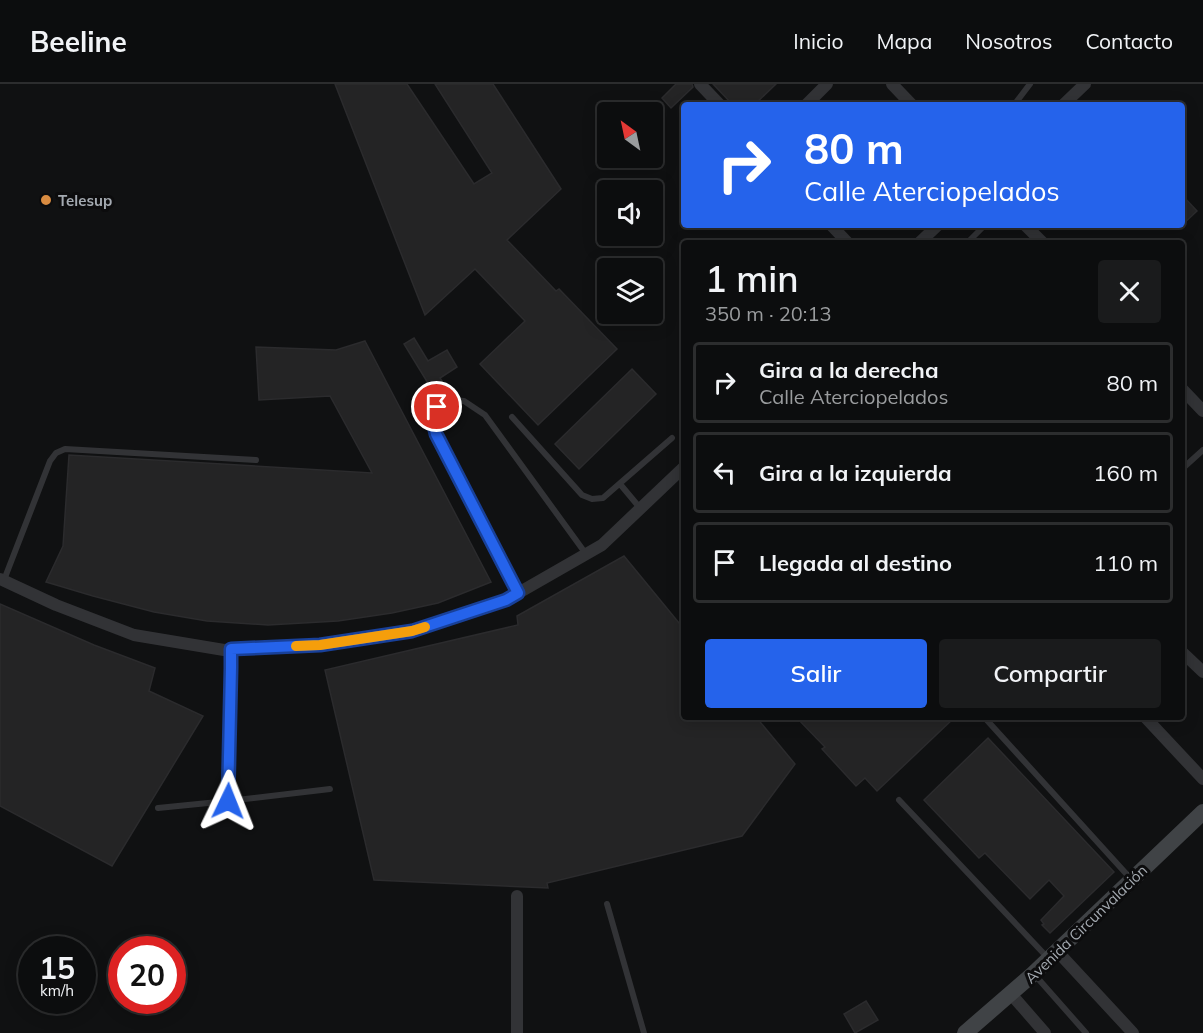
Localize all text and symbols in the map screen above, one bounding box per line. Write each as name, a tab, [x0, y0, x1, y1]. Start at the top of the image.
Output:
text: Beeline	[30, 24, 127, 59]
text: Inicio	[793, 28, 843, 54]
text: Mapa	[876, 28, 932, 54]
text: Nosotros	[965, 28, 1052, 54]
text: Contacto	[1085, 28, 1173, 54]
north arrow	[597, 102, 663, 168]
map controls	[597, 102, 663, 324]
text: 80 m	[804, 122, 904, 175]
icon: right	[705, 126, 783, 204]
text: Calle Aterciopelados	[804, 174, 1060, 208]
button: sound	[597, 180, 663, 246]
place label: Telesup	[58, 191, 112, 210]
marker: Telesup	[39, 193, 53, 207]
text: 1 min	[705, 256, 799, 301]
button: layers	[597, 258, 663, 324]
button: close	[1098, 260, 1161, 323]
text: 350 m · 20:13	[705, 301, 831, 326]
text: Gira a la derecha	[759, 356, 939, 384]
icon: right	[708, 366, 741, 399]
text: 80 m	[1107, 369, 1158, 397]
pin	[411, 381, 462, 432]
text: Calle Aterciopelados	[759, 384, 948, 409]
icon: arrive	[420, 390, 453, 423]
icon: left	[708, 456, 741, 489]
text: Gira a la izquierda	[759, 459, 952, 487]
text: 160 m	[1093, 459, 1158, 487]
icon: arrive	[708, 546, 741, 579]
text: Llegada al destino	[759, 549, 952, 577]
text: 110 m	[1093, 549, 1158, 577]
button: Salir	[705, 639, 927, 708]
button: Compartir	[939, 639, 1161, 708]
position arrow	[196, 769, 260, 833]
street label: Avenida Circunvalación	[1021, 861, 1151, 987]
speed limit sign: 20	[108, 936, 186, 1014]
text: 15	[39, 949, 75, 987]
text: km/h	[40, 981, 74, 1000]

